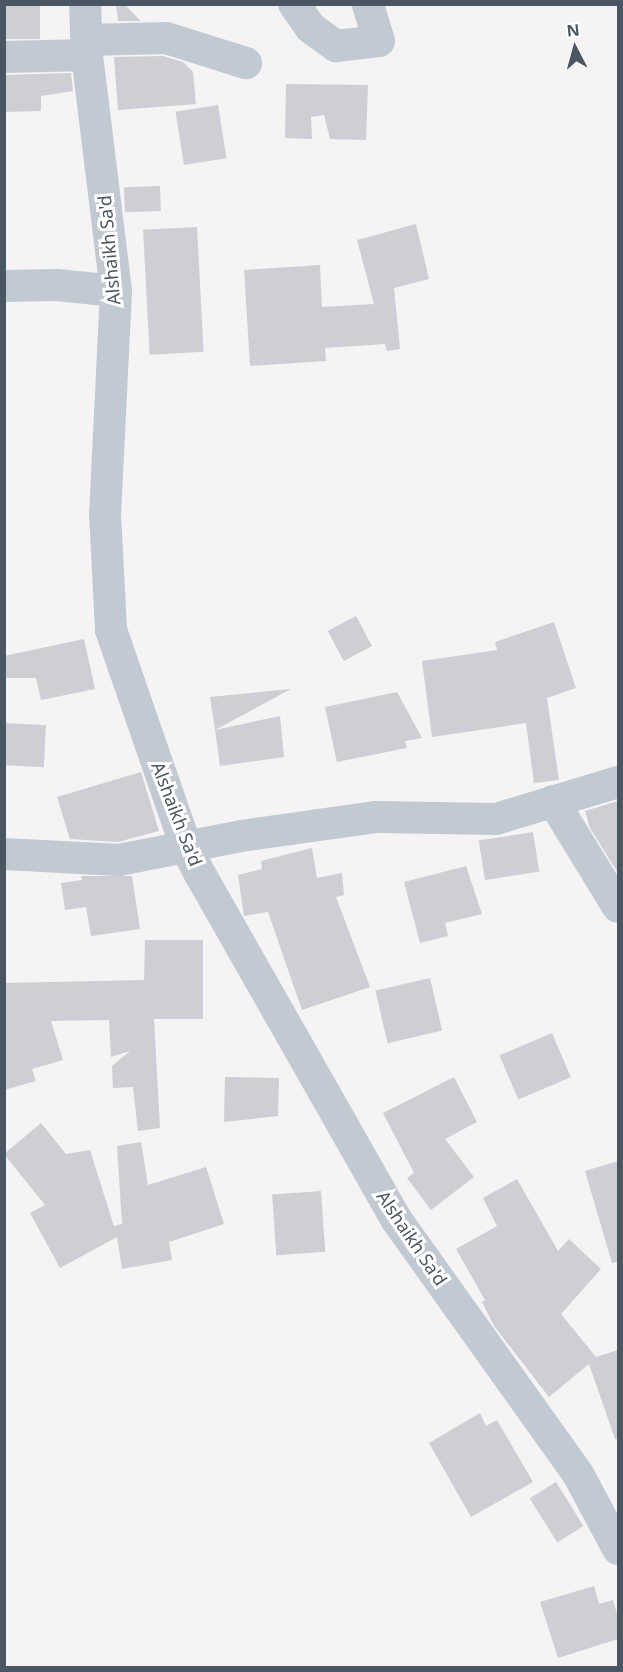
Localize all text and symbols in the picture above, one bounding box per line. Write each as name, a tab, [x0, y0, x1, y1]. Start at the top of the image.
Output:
north arrow	[545, 18, 605, 78]
text: N	[565, 18, 581, 42]
street label: Alshaikh Sa'd	[93, 194, 125, 306]
street label: Alshaikh Sa'd	[147, 759, 207, 869]
street label: Alshaikh Sa'd	[372, 1186, 452, 1290]

